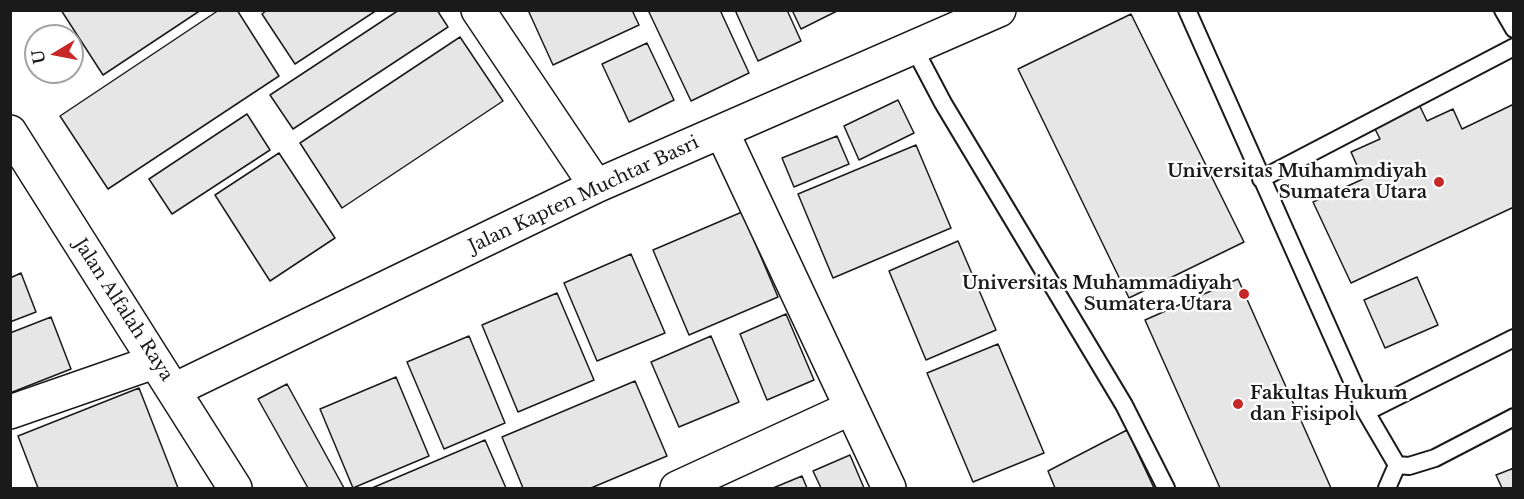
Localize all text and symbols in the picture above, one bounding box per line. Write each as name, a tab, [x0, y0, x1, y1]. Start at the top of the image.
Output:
north arrow	[24, 24, 84, 84]
text: U	[27, 48, 49, 65]
street label: Jalan Kapten Muchtar Basri	[466, 132, 702, 258]
place label: Universitas Muhammdiyah Sumatera Utara	[1167, 161, 1427, 204]
marker: Universitas Muhammdiyah Sumatera Utara	[1432, 175, 1446, 189]
street label: Jalan Alfalah Raya	[69, 235, 177, 385]
place label: Universitas Muhammadiyah Sumatera Utara	[962, 273, 1232, 316]
marker: Universitas Muhammadiyah Sumatera Utara	[1237, 287, 1251, 301]
place label: Fakultas Hukum dan Fisipol	[1250, 383, 1408, 426]
marker: Fakultas Hukum dan Fisipol	[1231, 397, 1245, 411]

